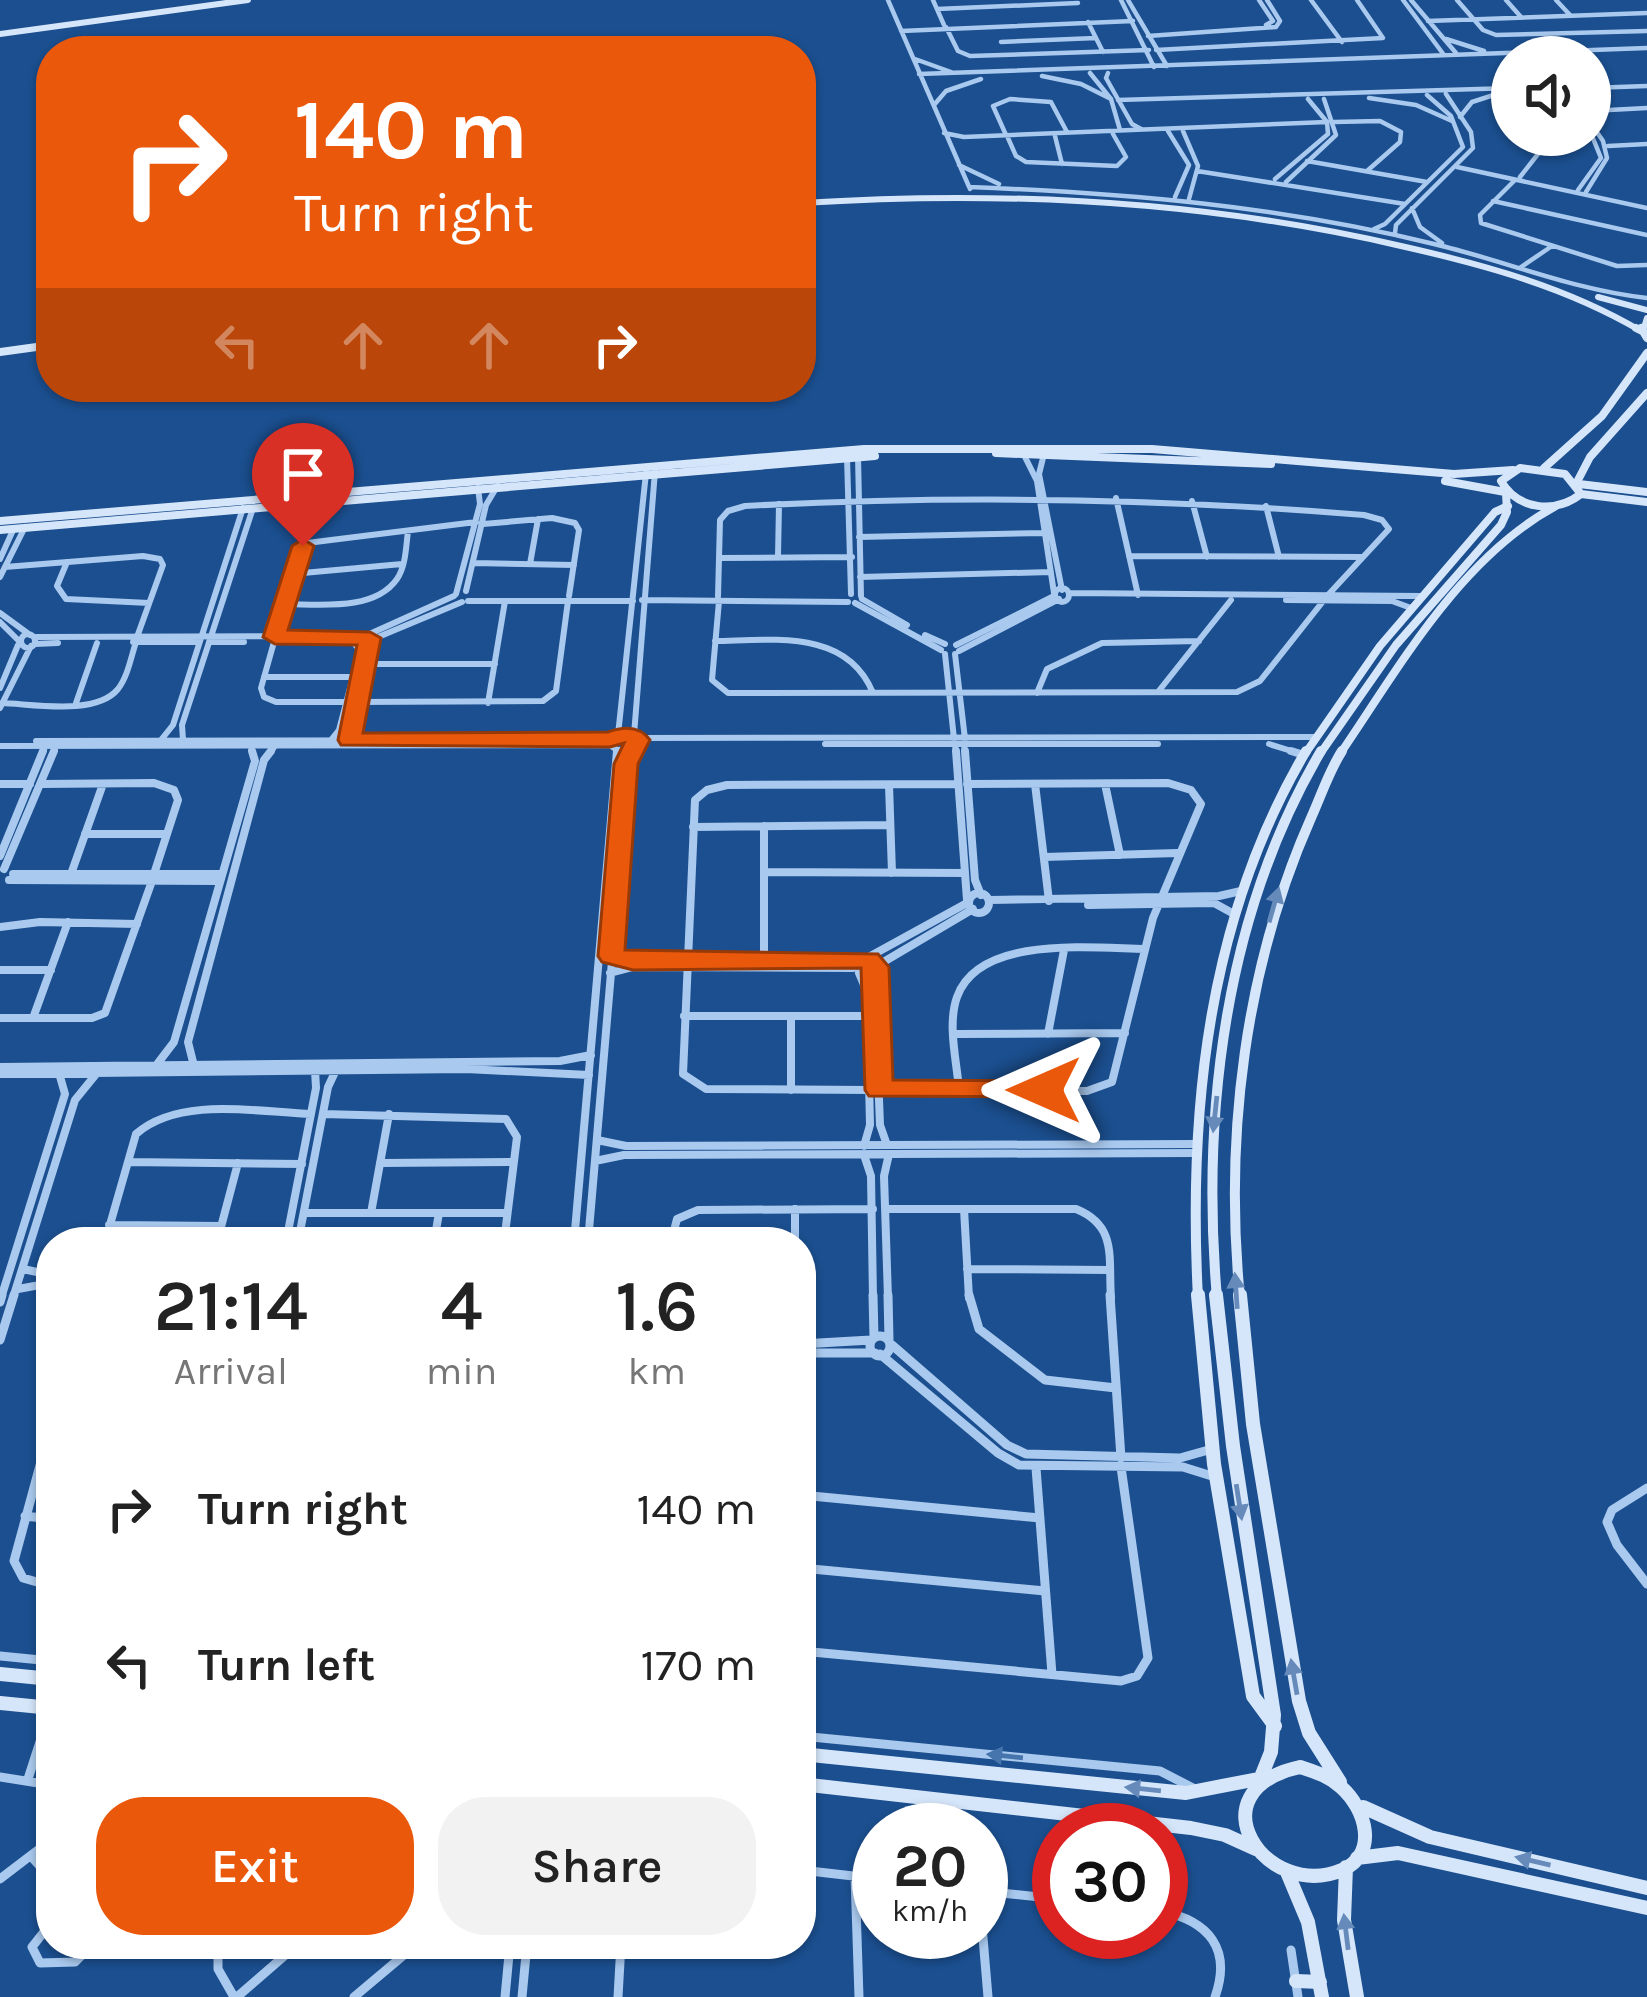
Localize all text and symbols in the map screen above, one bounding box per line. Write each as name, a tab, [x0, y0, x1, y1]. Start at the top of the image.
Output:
map controls	[1491, 36, 1611, 156]
button: sound	[1491, 36, 1611, 156]
text: 140 m	[294, 81, 528, 179]
icon: right	[96, 84, 252, 240]
text: Turn right	[294, 181, 534, 245]
icon: left	[204, 312, 270, 378]
icon: ahead	[330, 312, 396, 378]
icon: ahead	[456, 312, 522, 378]
icon: right	[582, 312, 648, 378]
pin	[252, 423, 354, 546]
icon: arrive	[270, 441, 336, 507]
one-way arrow	[1266, 886, 1284, 923]
position arrow	[981, 1027, 1107, 1153]
one-way arrow	[1205, 1096, 1224, 1134]
text: 21:14	[154, 1264, 308, 1348]
text: 4	[441, 1264, 483, 1348]
text: 1.6	[615, 1264, 698, 1348]
one-way arrow	[1226, 1271, 1245, 1309]
text: Arrival	[174, 1348, 288, 1394]
text: min	[426, 1348, 497, 1394]
text: km	[627, 1348, 686, 1394]
icon: right	[96, 1476, 162, 1542]
text: Turn right	[198, 1483, 408, 1535]
text: 140 m	[637, 1483, 756, 1535]
one-way arrow	[1230, 1484, 1249, 1522]
icon: left	[96, 1632, 162, 1698]
text: Turn left	[198, 1639, 375, 1691]
text: 170 m	[641, 1639, 756, 1691]
one-way arrow	[1284, 1657, 1303, 1695]
one-way arrow	[986, 1746, 1023, 1765]
one-way arrow	[1124, 1779, 1161, 1798]
button: Exit	[96, 1797, 414, 1935]
button: Share	[438, 1797, 756, 1935]
speed limit sign: 30	[1032, 1803, 1188, 1959]
text: 20	[893, 1831, 967, 1901]
one-way arrow	[1515, 1851, 1552, 1870]
text: km/h	[892, 1893, 968, 1929]
one-way arrow	[1337, 1913, 1356, 1951]

